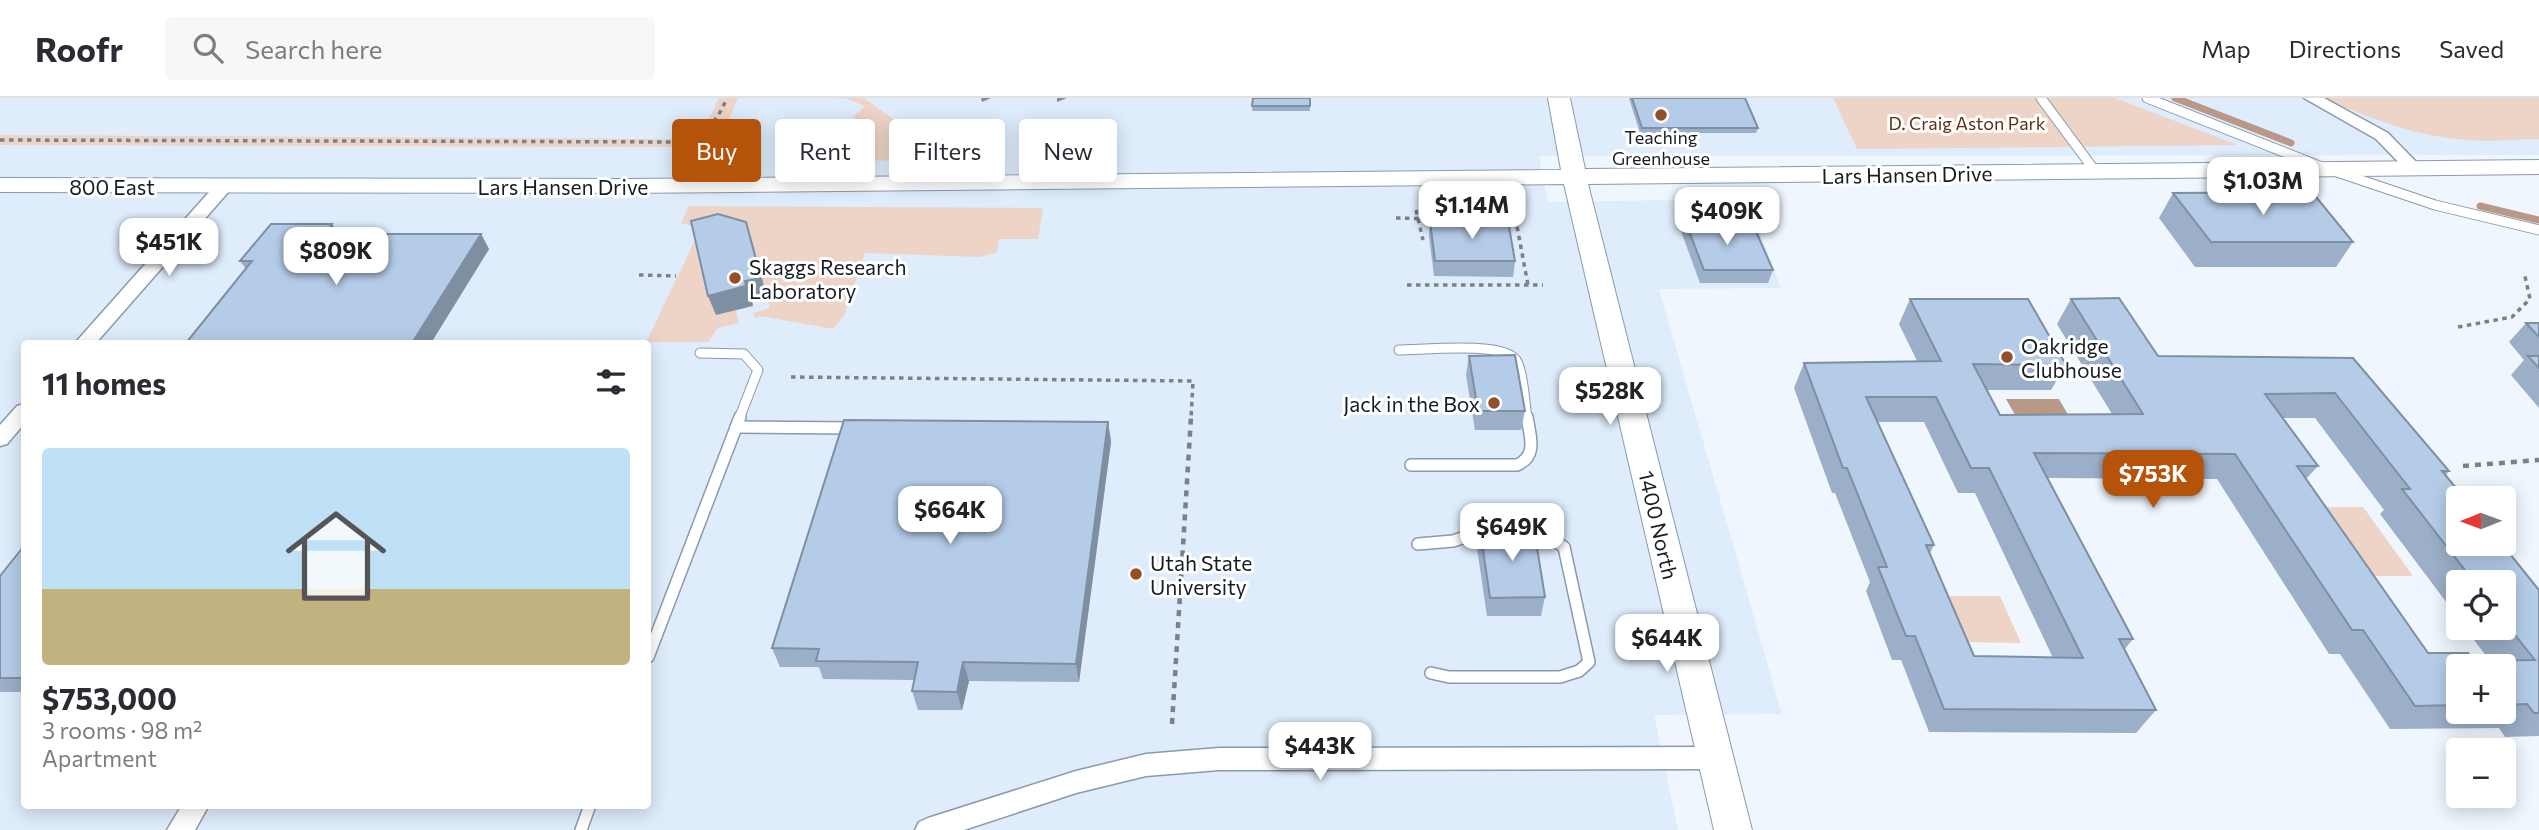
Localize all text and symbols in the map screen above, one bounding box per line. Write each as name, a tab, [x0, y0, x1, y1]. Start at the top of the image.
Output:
search box	[165, 17, 655, 80]
text: Roofr	[35, 28, 123, 69]
icon: search	[189, 29, 227, 67]
text: Search here	[245, 33, 383, 64]
text: Map	[2201, 34, 2251, 63]
text: Directions	[2289, 34, 2401, 63]
text: Saved	[2439, 34, 2504, 63]
marker: Teaching Greenhouse	[1653, 107, 1669, 123]
park label: D. Craig Aston Park	[1888, 112, 2046, 134]
chip: Buy	[672, 119, 761, 182]
chip: Rent	[775, 119, 875, 182]
chip: Filters	[889, 119, 1005, 182]
chip: New	[1019, 119, 1117, 182]
place label: Teaching Greenhouse	[1612, 126, 1710, 169]
pin: $1.03M	[2206, 158, 2320, 217]
street label: Lars Hansen Drive	[1821, 160, 1993, 188]
text: $1.03M	[2223, 166, 2303, 194]
street label: 800 East	[69, 174, 155, 199]
street label: Lars Hansen Drive	[478, 174, 648, 199]
pin: $1.14M	[1415, 181, 1529, 241]
pin: $409K	[1678, 188, 1776, 247]
text: $1.14M	[1435, 190, 1509, 218]
text: $409K	[1691, 196, 1763, 224]
pin: $451K	[120, 218, 218, 278]
text: $451K	[135, 227, 203, 255]
pin: $809K	[287, 228, 385, 287]
text: $809K	[300, 236, 372, 264]
place label: Skaggs Research Laboratory	[749, 254, 907, 303]
marker: Skaggs Research Laboratory	[727, 270, 743, 286]
place label: Oakridge Clubhouse	[2021, 333, 2122, 382]
marker: Oakridge Clubhouse	[1999, 349, 2015, 365]
icon: filters	[592, 363, 630, 401]
text: 11 homes	[42, 364, 166, 401]
pin: $528K	[1561, 368, 1659, 427]
text: $528K	[1575, 376, 1645, 404]
place label: Jack in the Box	[1343, 391, 1480, 416]
marker: Jack in the Box	[1486, 395, 1502, 411]
pin: $753K	[2104, 450, 2202, 510]
text: $753K	[2119, 459, 2187, 487]
street label: 1400 North	[1634, 468, 1684, 582]
pin: $664K	[901, 486, 999, 546]
north arrow	[2446, 486, 2516, 556]
map controls	[2446, 486, 2516, 808]
icon: home	[273, 493, 399, 619]
text: $664K	[914, 495, 986, 523]
pin: $649K	[1463, 504, 1561, 563]
text: $649K	[1476, 512, 1548, 540]
place label: Utah State University	[1150, 550, 1252, 599]
marker: Utah State University	[1128, 566, 1144, 582]
button: locate	[2446, 570, 2516, 640]
pin: $644K	[1618, 614, 1716, 674]
text: $644K	[1631, 623, 1703, 651]
button: +	[2446, 654, 2516, 724]
text: $753,000	[42, 679, 177, 716]
text: 3 rooms · 98 m²	[42, 716, 202, 744]
pin: $443K	[1271, 722, 1369, 782]
text: $443K	[1285, 731, 1355, 759]
button: −	[2446, 738, 2516, 808]
text: Apartment	[42, 744, 157, 772]

